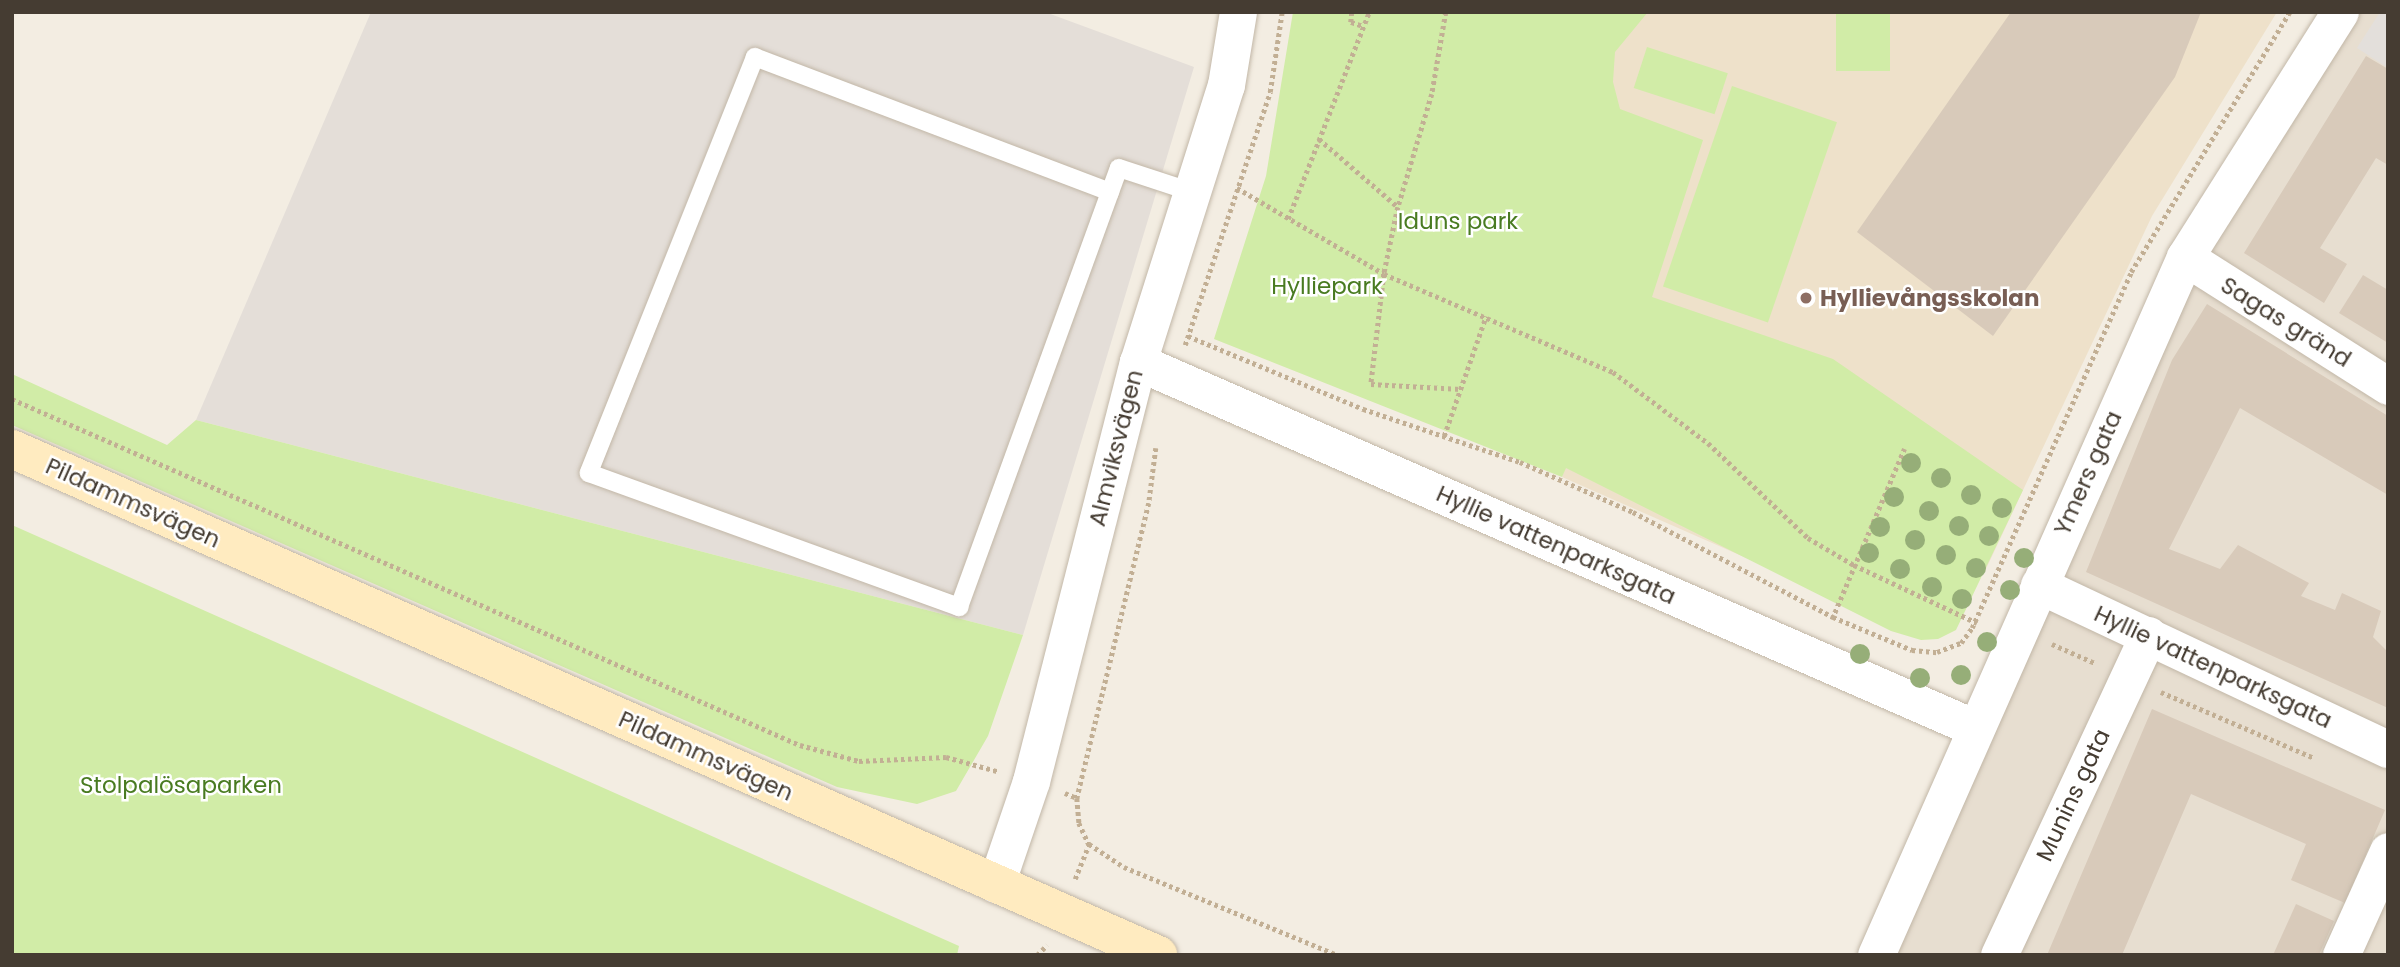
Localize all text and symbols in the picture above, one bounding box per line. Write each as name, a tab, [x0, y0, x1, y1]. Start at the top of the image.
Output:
park label: Iduns park	[1398, 207, 1518, 235]
street label: Sagas gränd	[2216, 271, 2356, 373]
park label: Hylliepark	[1271, 272, 1383, 300]
place label: Hyllievångsskolan	[1820, 284, 2039, 312]
marker: Hyllievångsskolan	[1798, 290, 1814, 306]
street label: Almviksvägen	[1083, 367, 1149, 529]
street label: Ymers gata	[2048, 407, 2128, 539]
street label: Pildammsvägen	[41, 452, 225, 554]
street label: Hyllie vattenparksgata	[1432, 480, 1680, 610]
street label: Hyllie vattenparksgata	[2090, 600, 2336, 734]
street label: Pildammsvägen	[614, 705, 798, 807]
street label: Munins gata	[2030, 724, 2116, 866]
park label: Stolpalösaparken	[80, 771, 282, 799]

